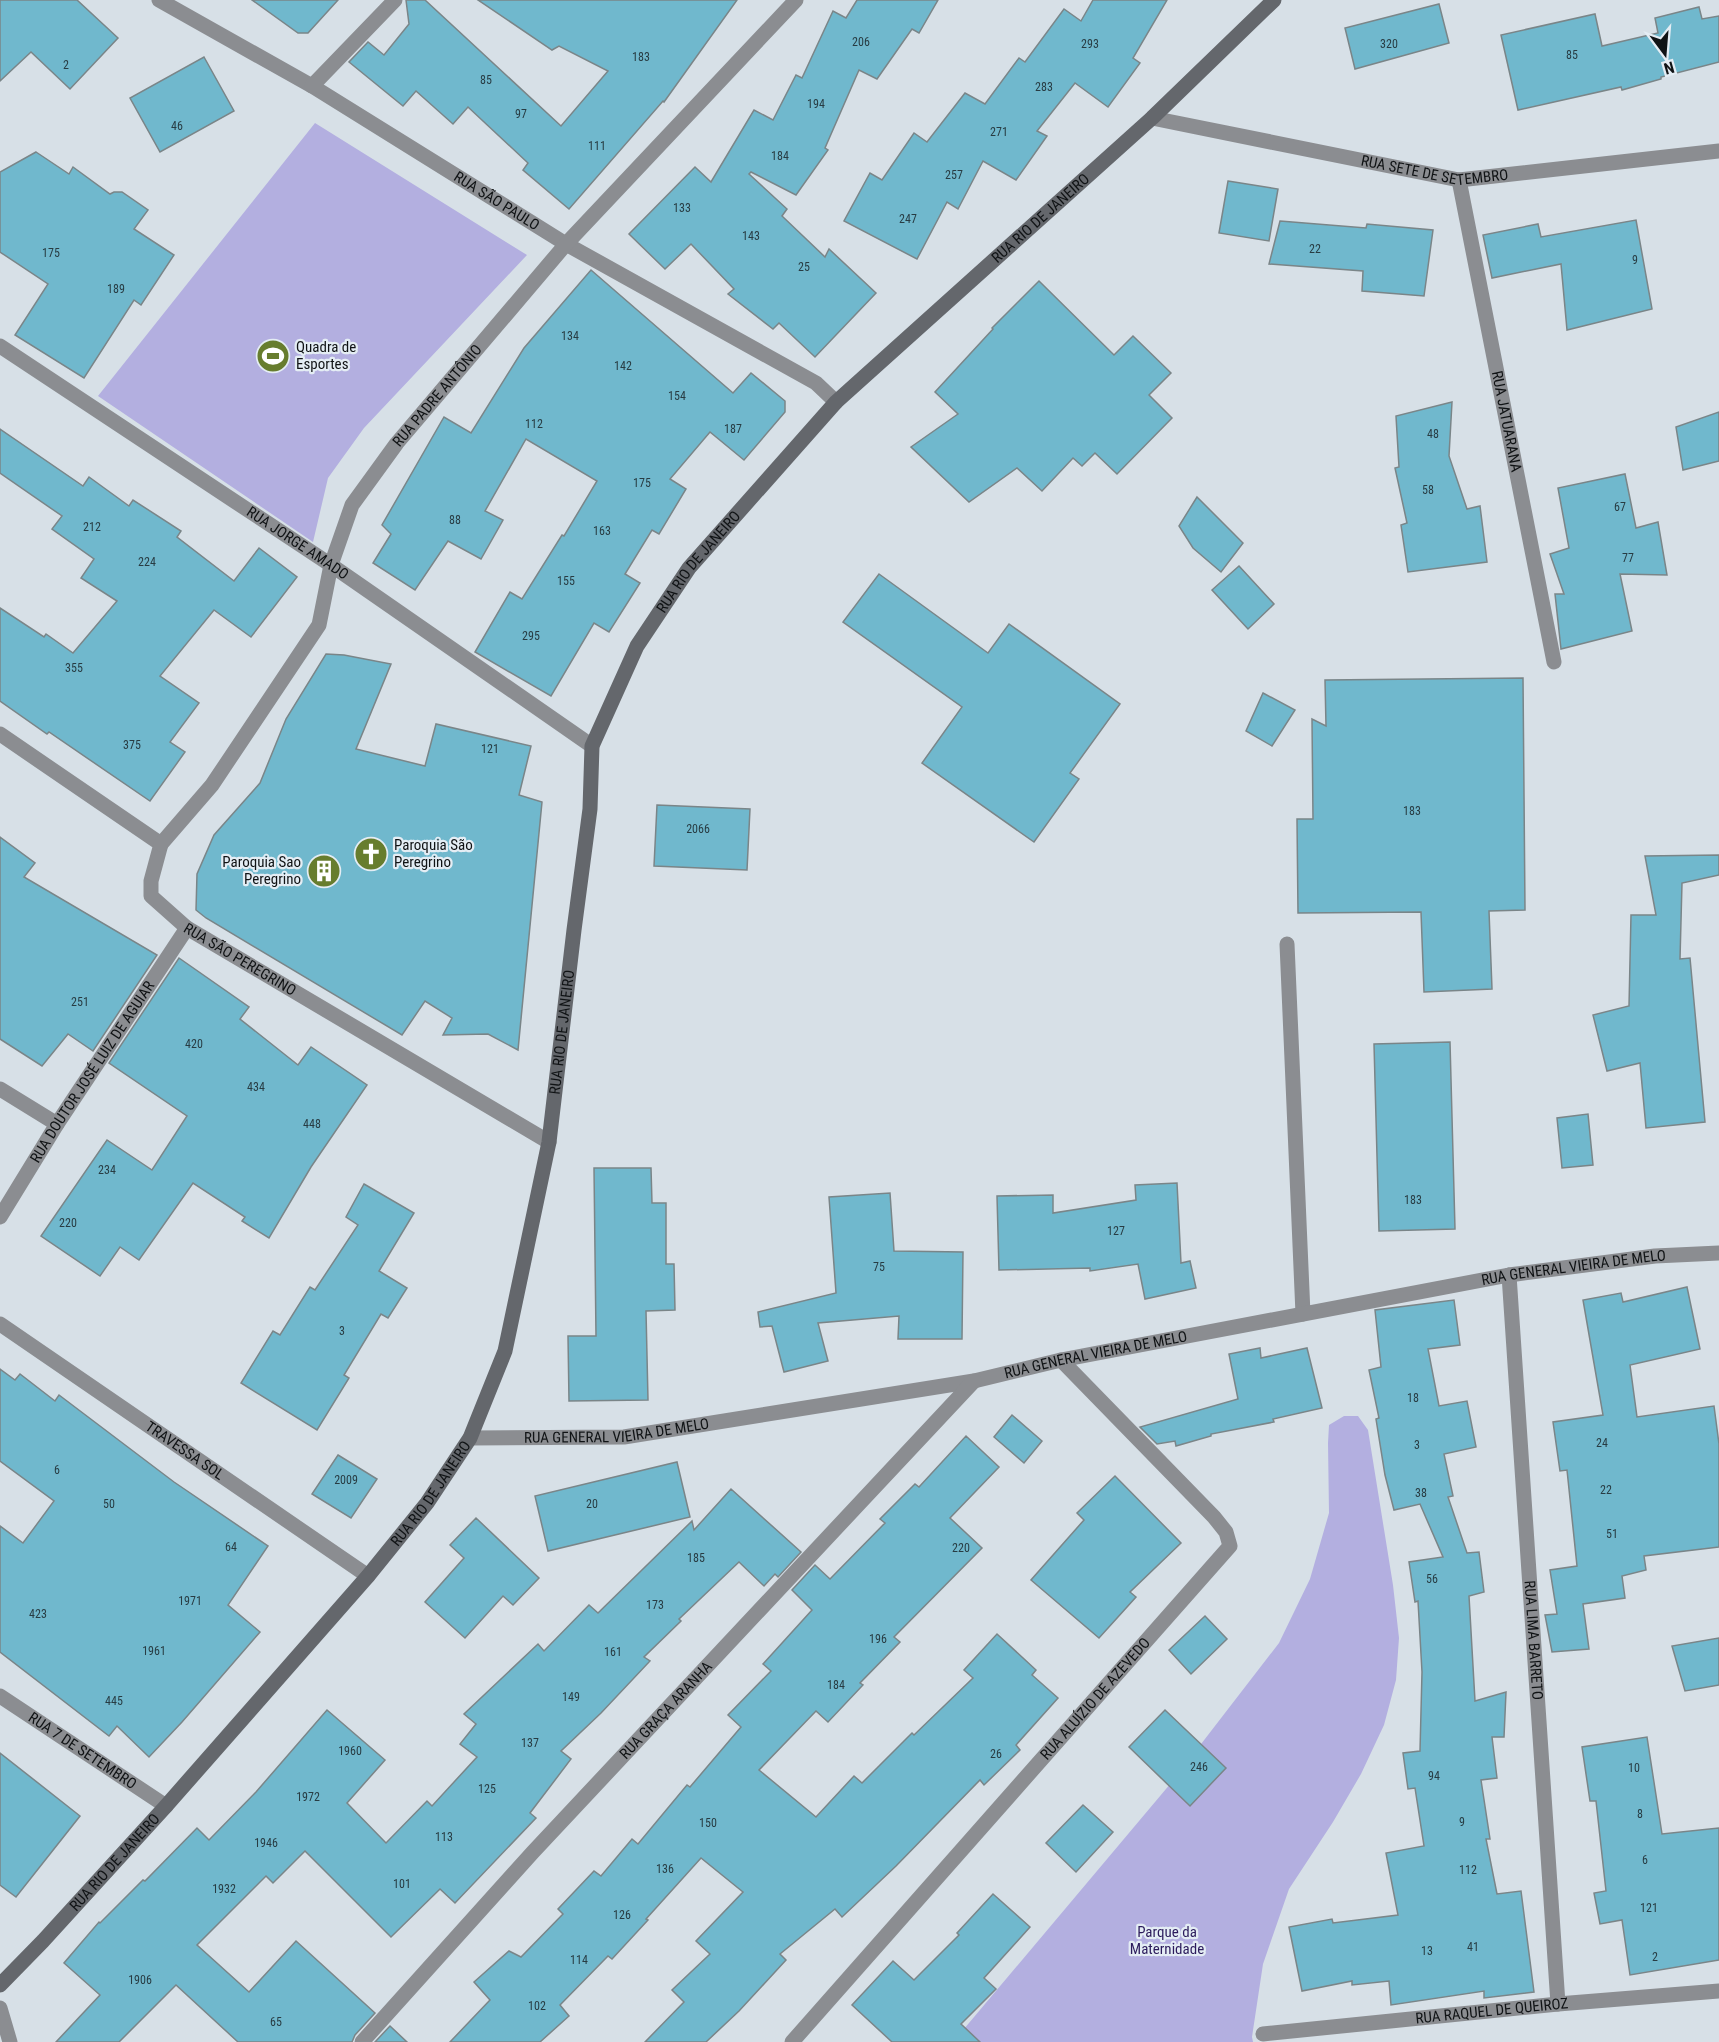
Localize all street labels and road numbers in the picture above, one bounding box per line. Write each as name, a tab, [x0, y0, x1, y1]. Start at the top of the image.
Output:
street label: RUA SETE DE SETEMBRO	[1359, 151, 1509, 189]
street label: RUA SÃO PAULO	[451, 168, 543, 234]
street label: RUA RIO DE JANEIRO	[988, 170, 1093, 267]
street label: RUA PADRE ANTÔNIO	[389, 341, 486, 450]
street label: RUA JATUARANA	[1488, 369, 1525, 474]
street label: RUA JORGE AMADO	[243, 503, 352, 584]
street label: RUA RIO DE JANEIRO	[653, 507, 744, 616]
street label: RUA SÃO PEREGRINO	[181, 919, 299, 999]
street label: RUA RIO DE JANEIRO	[546, 969, 578, 1095]
street label: RUA DOUTOR JOSÉ LUIZ DE AGUIAR	[26, 978, 158, 1166]
street label: RUA GENERAL VIEIRA DE MELO	[1480, 1246, 1666, 1289]
street label: RUA GENERAL VIEIRA DE MELO	[1002, 1327, 1189, 1382]
street label: RUA GENERAL VIEIRA DE MELO	[524, 1415, 710, 1447]
street label: TRAVESSA SOL	[142, 1417, 228, 1484]
street label: RUA RIO DE JANEIRO	[387, 1438, 475, 1550]
street label: RUA LIMA BARRETO	[1521, 1580, 1547, 1701]
street label: RUA ALUÍZIO DE AZEVEDO	[1036, 1634, 1154, 1763]
street label: RUA GRAÇA ARANHA	[616, 1657, 716, 1763]
street label: RUA 7 DE SETEMBRO	[25, 1708, 140, 1793]
street label: RUA RIO DE JANEIRO	[66, 1810, 164, 1915]
street label: RUA RAQUEL DE QUEIROZ	[1415, 1994, 1569, 2027]

